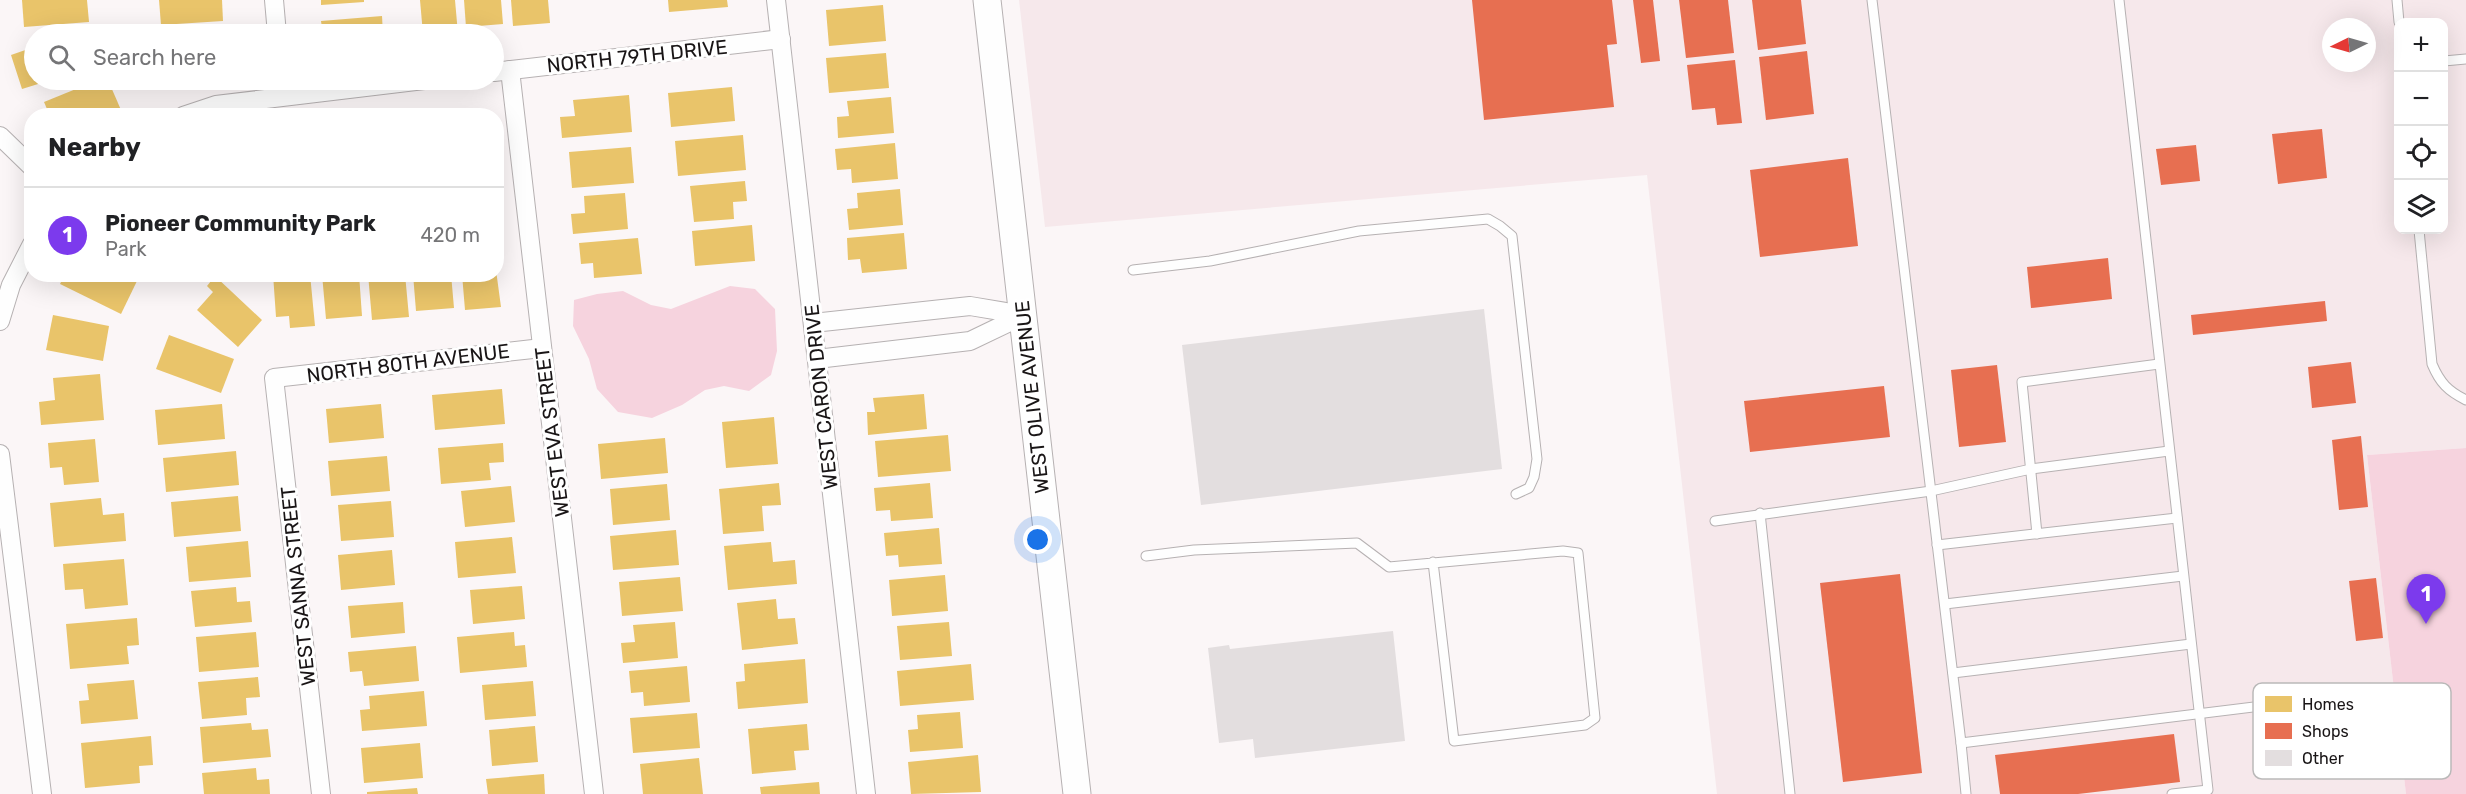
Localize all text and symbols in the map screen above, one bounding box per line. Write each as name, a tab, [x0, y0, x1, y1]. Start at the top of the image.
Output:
north arrow	[2322, 18, 2376, 72]
map controls	[2394, 18, 2448, 234]
button: +	[2394, 18, 2448, 72]
search box	[24, 24, 504, 90]
street label: NORTH 79TH DRIVE	[545, 35, 729, 77]
icon: search	[45, 41, 78, 74]
text: Search here	[93, 44, 216, 71]
button: −	[2394, 72, 2448, 126]
button: locate	[2394, 126, 2448, 180]
text: Nearby	[48, 132, 141, 163]
button: layers	[2394, 180, 2448, 234]
text: Pioneer Community Park	[105, 210, 376, 237]
text: 1	[63, 223, 72, 247]
text: 420 m	[420, 223, 480, 247]
text: Park	[105, 237, 147, 261]
street label: WEST OLIVE AVENUE	[1010, 299, 1054, 495]
street label: WEST CARON DRIVE	[799, 303, 843, 491]
street label: NORTH 80TH AVENUE	[305, 339, 511, 387]
street label: WEST EVA STREET	[530, 345, 574, 518]
street label: WEST SANNA STREET	[276, 485, 320, 687]
your location	[1023, 525, 1052, 554]
pin: 1	[2406, 574, 2446, 624]
legend	[2253, 683, 2451, 779]
text: Homes	[2302, 695, 2354, 714]
text: Shops	[2302, 722, 2349, 741]
text: Other	[2302, 749, 2344, 768]

